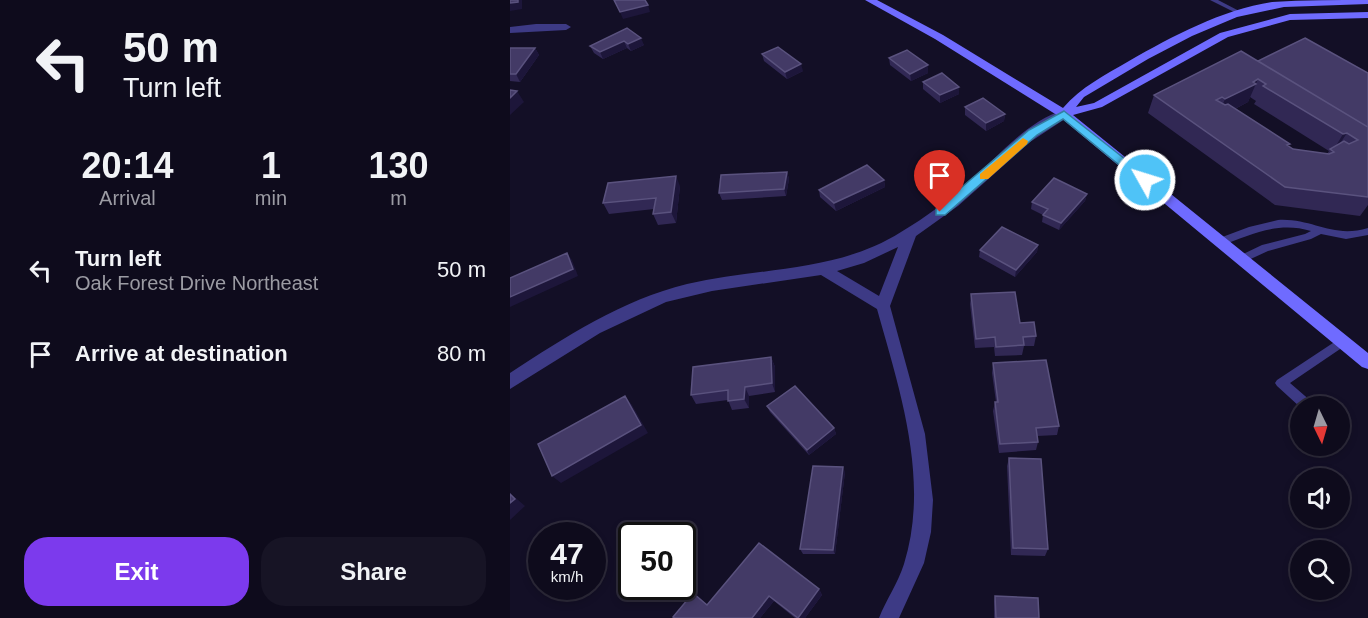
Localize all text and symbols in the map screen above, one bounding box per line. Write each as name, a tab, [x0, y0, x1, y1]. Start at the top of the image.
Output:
icon: left	[24, 24, 102, 102]
text: 50 m	[123, 24, 219, 71]
text: Turn left	[123, 73, 221, 103]
text: 20:14	[81, 145, 173, 186]
text: 1	[261, 145, 281, 186]
text: 130	[368, 145, 429, 186]
position arrow	[1113, 148, 1177, 212]
pin	[914, 150, 965, 212]
icon: arrive	[923, 159, 956, 192]
text: Arrival	[99, 187, 156, 209]
text: min	[255, 187, 287, 209]
text: m	[390, 187, 407, 209]
text: Turn left	[75, 246, 161, 271]
icon: left	[24, 254, 57, 287]
text: 50 m	[437, 257, 486, 282]
text: Oak Forest Drive Northeast	[75, 272, 318, 294]
icon: arrive	[24, 338, 57, 371]
text: Arrive at destination	[75, 341, 288, 366]
text: 80 m	[437, 341, 486, 366]
north arrow	[1290, 396, 1350, 456]
map controls	[1290, 396, 1350, 600]
button: sound	[1290, 468, 1350, 528]
speed limit sign: 50	[618, 522, 696, 600]
button: Exit	[24, 537, 249, 606]
button: Share	[261, 537, 486, 606]
text: 47	[550, 537, 584, 570]
button: search	[1290, 540, 1350, 600]
text: km/h	[551, 568, 583, 585]

